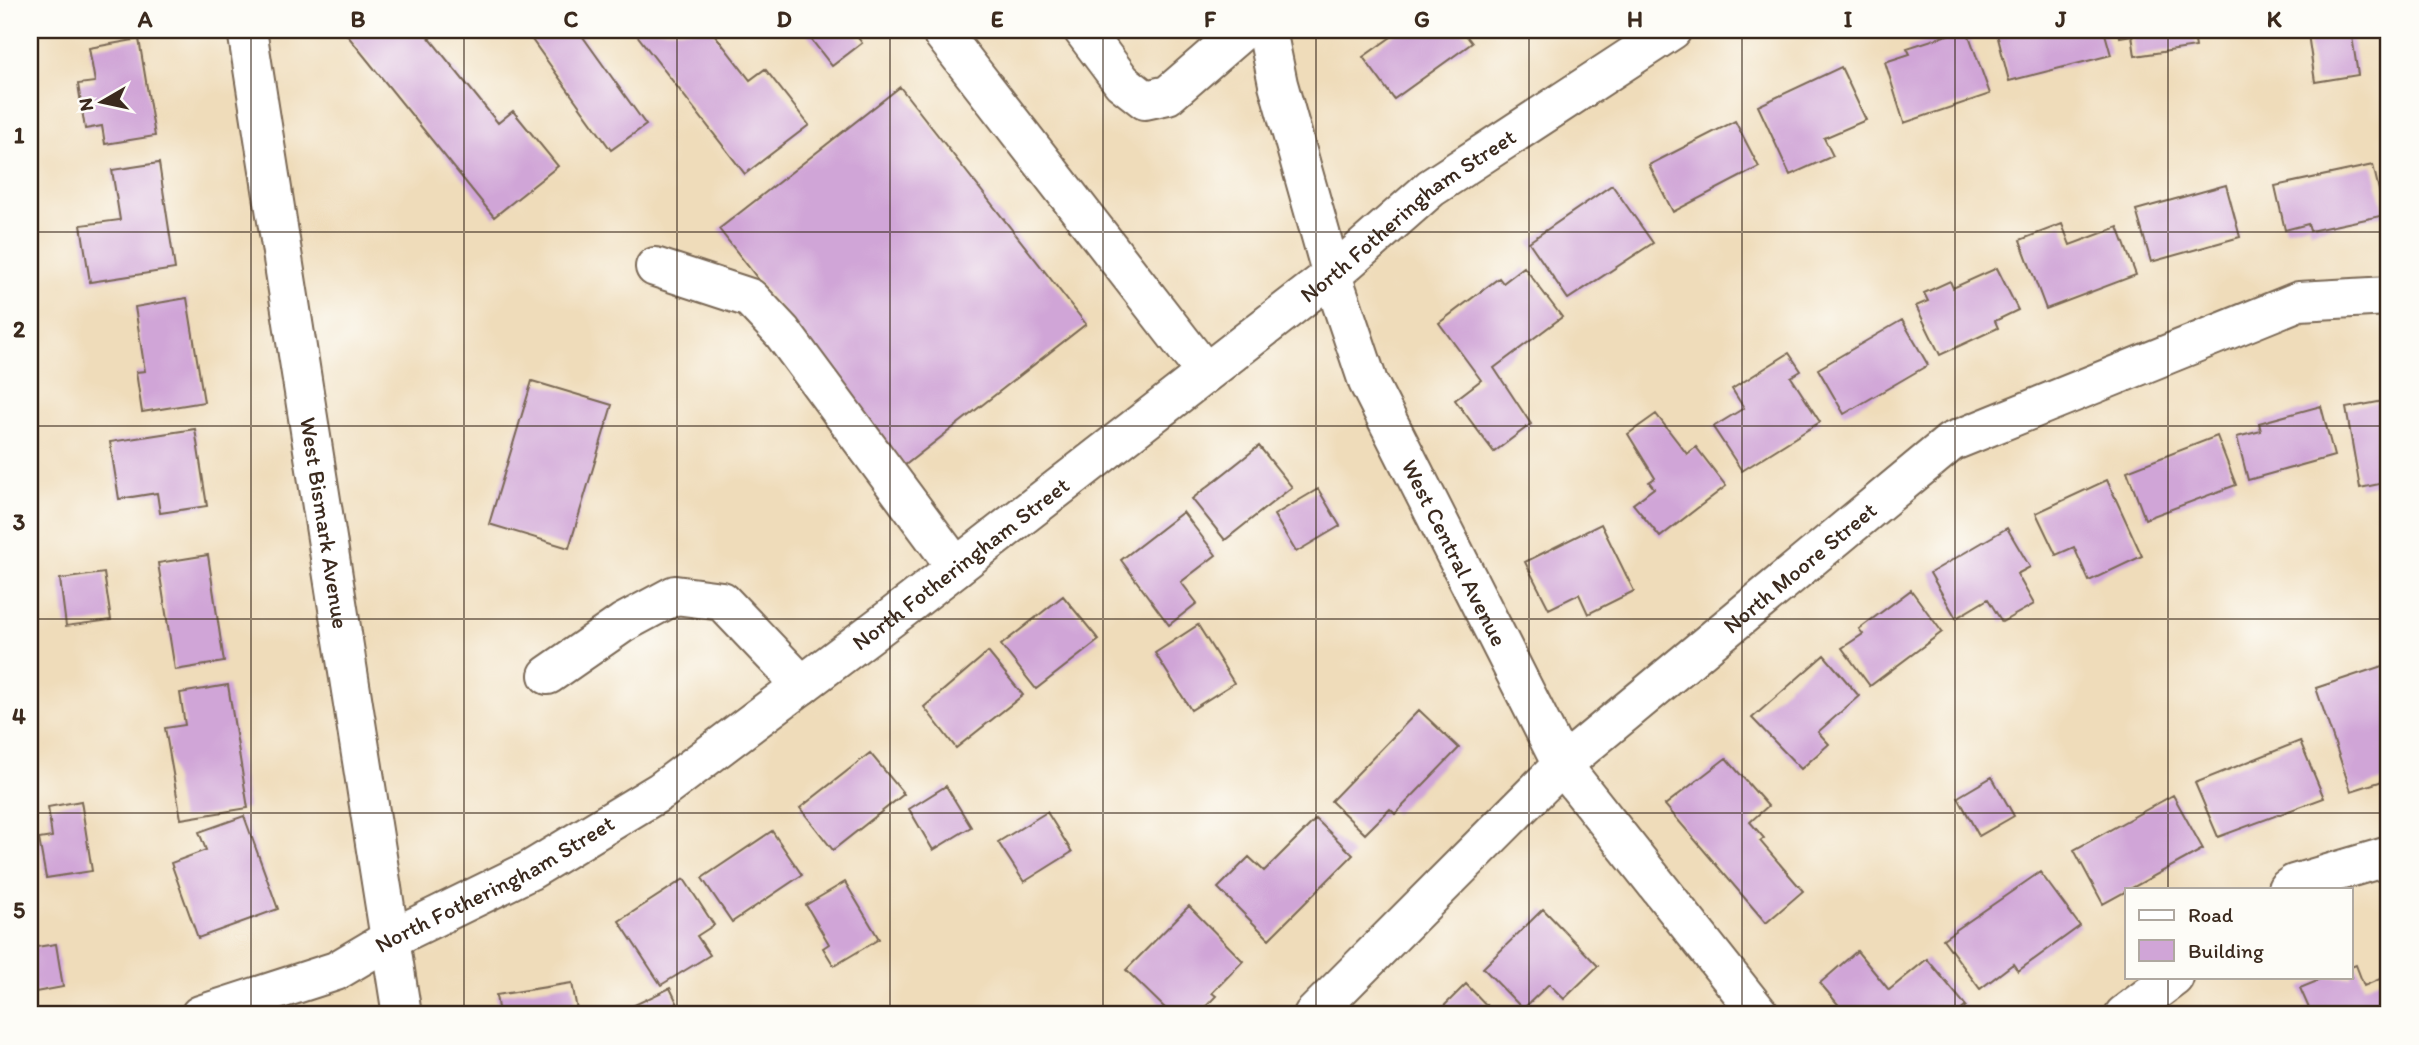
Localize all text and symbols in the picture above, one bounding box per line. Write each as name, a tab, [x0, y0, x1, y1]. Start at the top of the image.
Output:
text: A	[137, 5, 153, 33]
text: B	[351, 5, 366, 33]
text: C	[564, 5, 579, 33]
text: D	[776, 5, 792, 33]
text: E	[991, 5, 1004, 33]
text: F	[1204, 5, 1217, 33]
text: G	[1414, 5, 1430, 33]
text: H	[1627, 5, 1643, 33]
text: I	[1844, 5, 1853, 33]
text: J	[2054, 5, 2067, 33]
text: K	[2267, 5, 2282, 33]
north arrow	[66, 66, 136, 136]
text: N	[73, 96, 98, 113]
text: 1	[14, 121, 25, 149]
street label: North Fotheringham Street	[1294, 122, 1521, 309]
text: 2	[13, 315, 26, 343]
street label: West Bismark Avenue	[294, 415, 355, 631]
street label: West Central Avenue	[1396, 455, 1513, 651]
street label: North Fotheringham Street	[847, 471, 1075, 656]
street label: North Moore Street	[1717, 496, 1882, 639]
text: 3	[13, 508, 26, 536]
text: 4	[12, 702, 26, 730]
street label: North Fotheringham Street	[370, 809, 619, 959]
legend	[2125, 888, 2352, 978]
text: 5	[13, 896, 25, 924]
text: Road	[2188, 902, 2234, 927]
text: Building	[2188, 938, 2264, 963]

